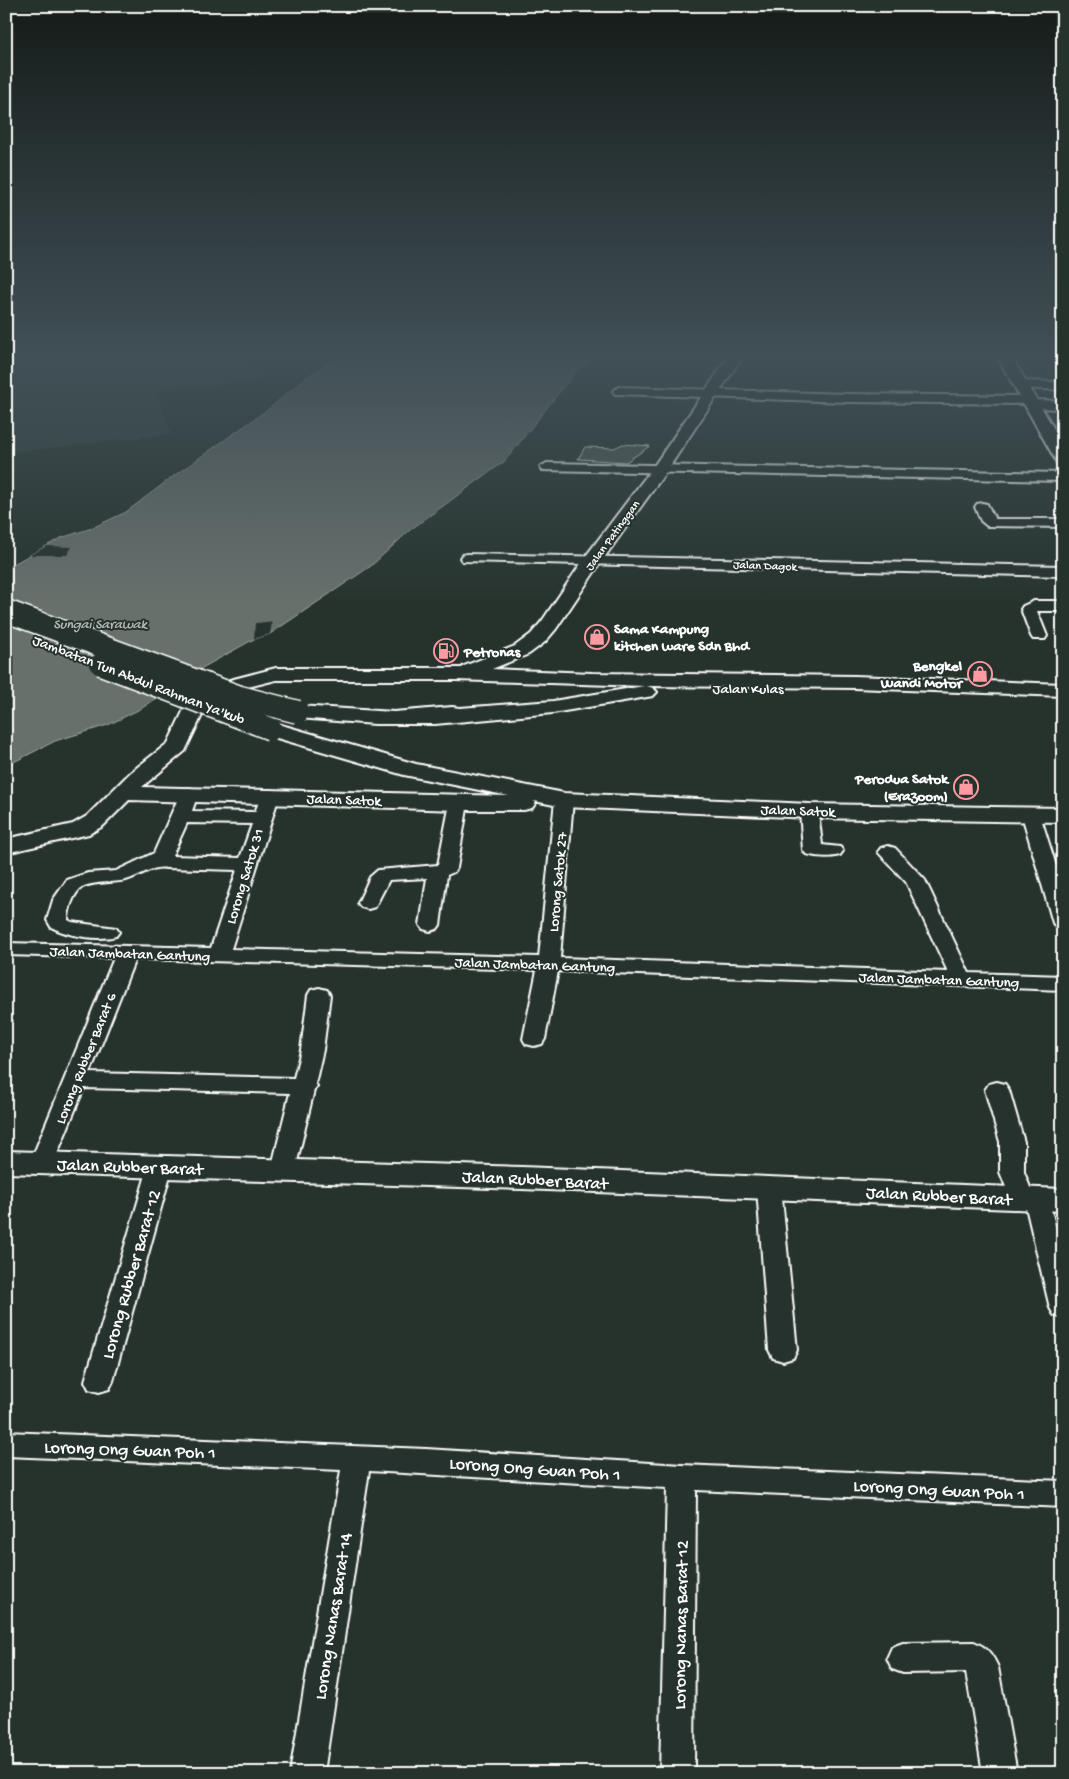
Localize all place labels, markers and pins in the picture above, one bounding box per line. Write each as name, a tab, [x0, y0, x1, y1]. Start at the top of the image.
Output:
place label: Sama Kampung kitchen ware Sdn Bhd	[614, 621, 751, 656]
shop icon: Sama Kampung kitchen ware Sdn Bhd	[584, 624, 610, 650]
fuel station icon: Petronas	[433, 638, 459, 664]
place label: Petronas	[463, 644, 522, 662]
place label: Bengkel Wandi Motor	[880, 658, 964, 693]
shop icon: Bengkel Wandi Motor	[967, 661, 993, 687]
place label: Perodua Satok (Erazoom)	[854, 771, 950, 806]
shop icon: Perodua Satok (Erazoom)	[953, 774, 979, 800]

